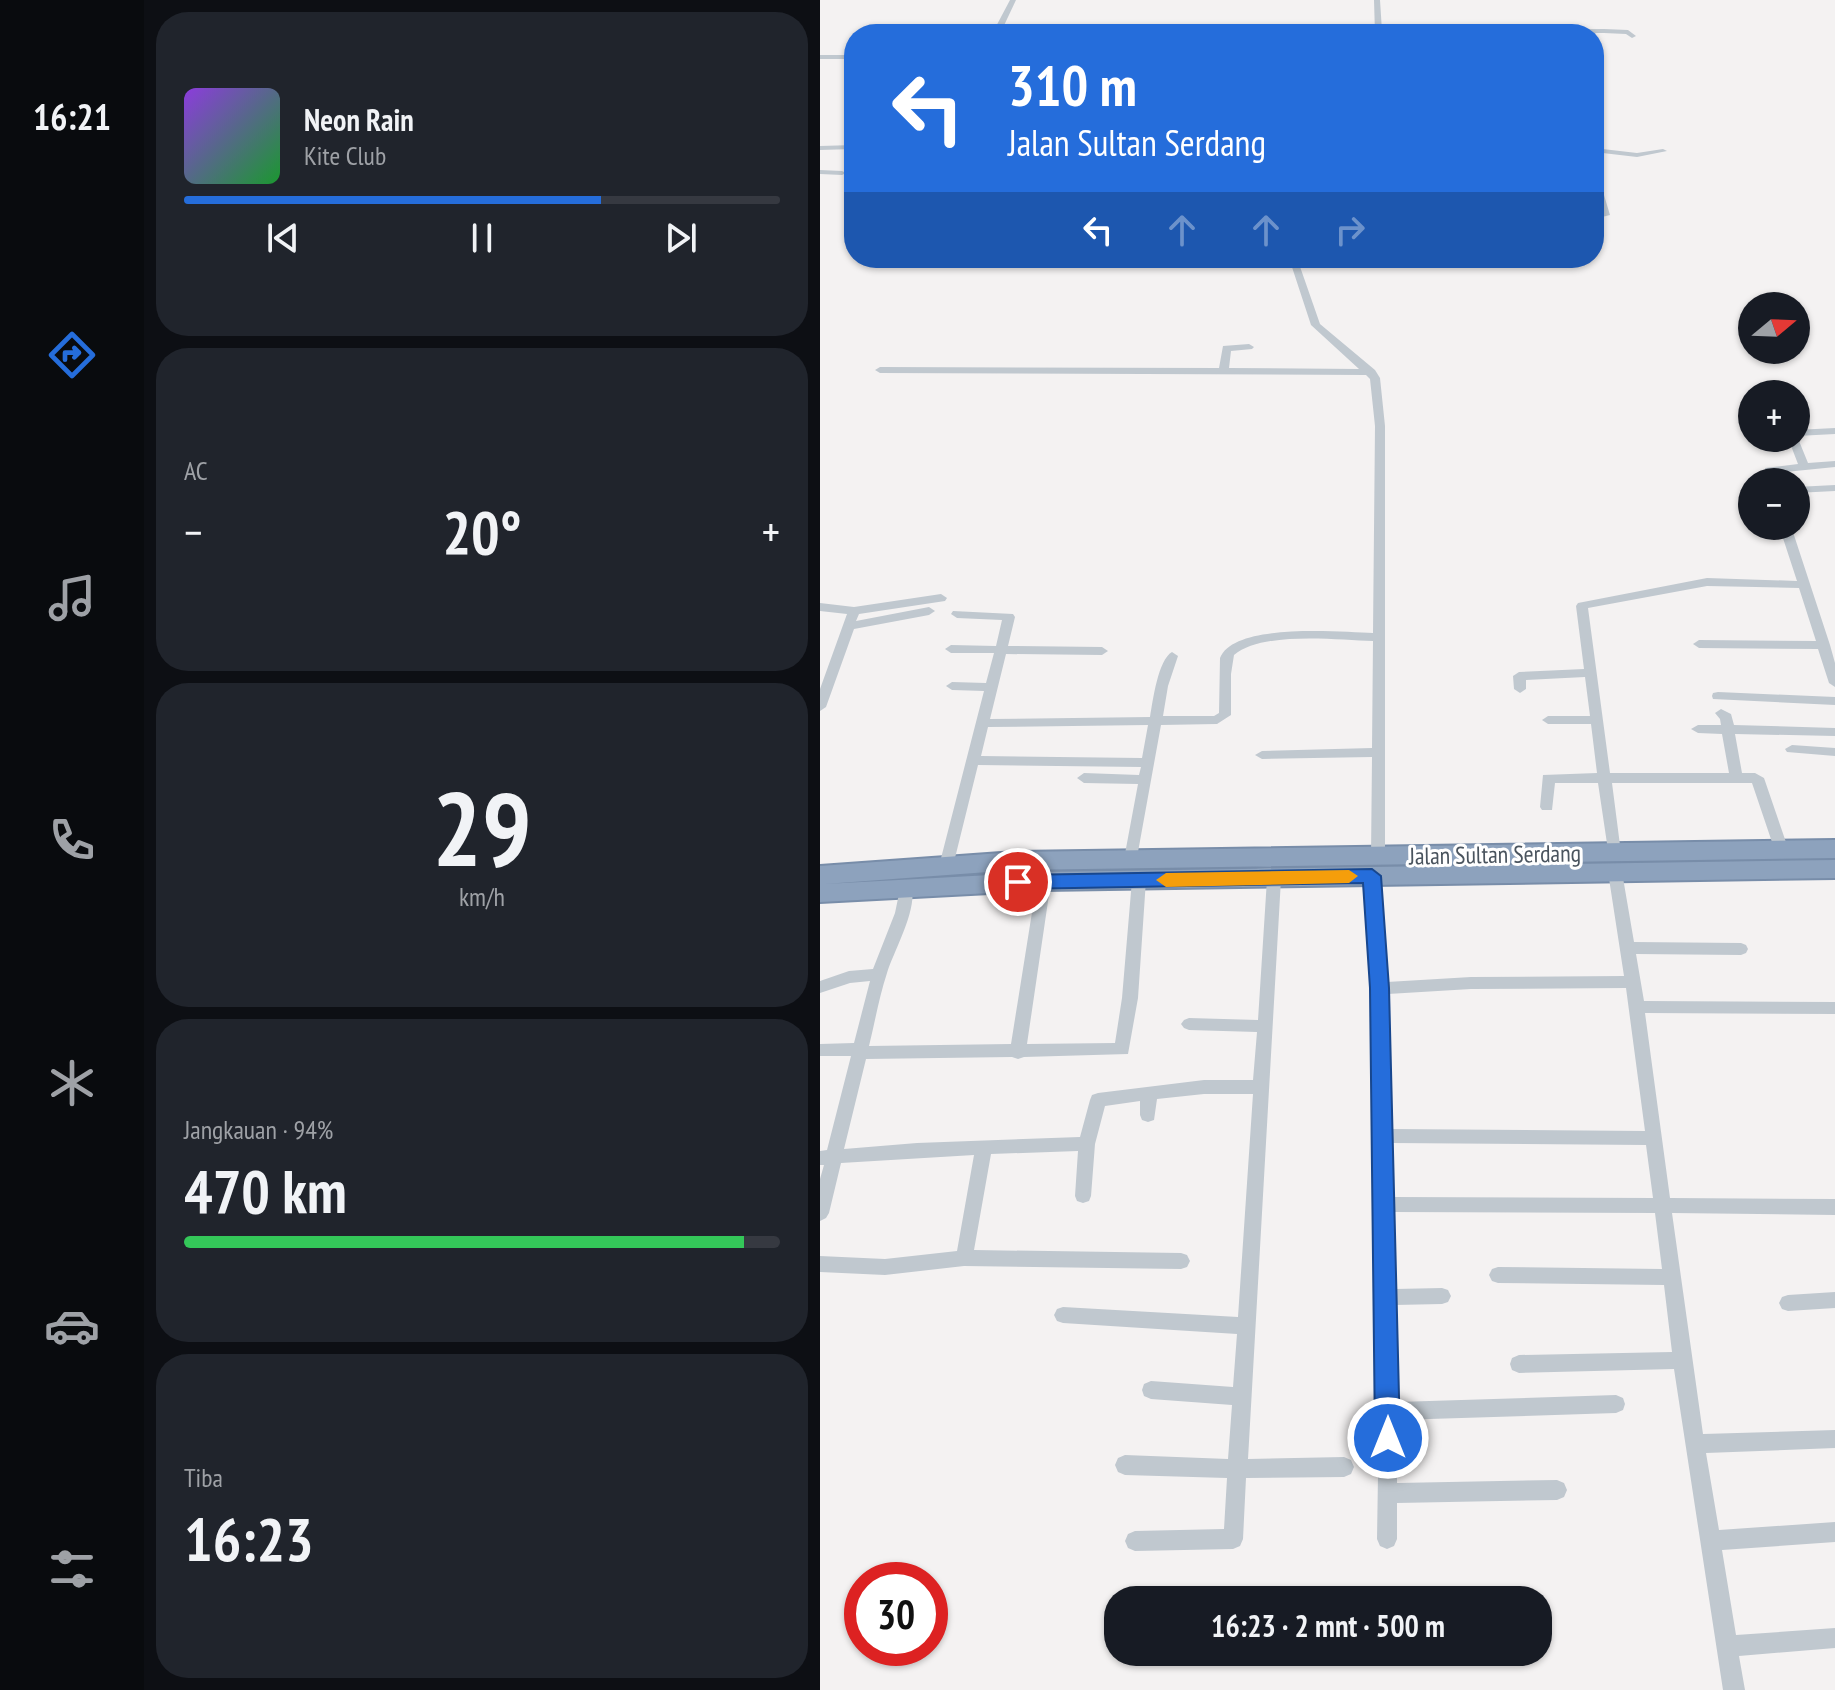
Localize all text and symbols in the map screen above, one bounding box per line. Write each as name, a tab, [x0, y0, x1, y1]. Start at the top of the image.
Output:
text: 310 m	[1008, 49, 1137, 121]
icon: left	[876, 56, 980, 160]
text: 16:21	[33, 93, 111, 140]
text: Neon Rain	[304, 100, 414, 139]
text: Jalan Sultan Serdang	[1008, 119, 1266, 166]
text: Kite Club	[304, 139, 386, 172]
icon: left	[1076, 208, 1120, 252]
icon: ahead	[1160, 208, 1204, 252]
icon: ahead	[1244, 208, 1288, 252]
icon: right	[1328, 208, 1372, 252]
icon: previous	[261, 216, 305, 260]
icon: pause	[460, 216, 504, 260]
icon: next	[659, 216, 703, 260]
north arrow	[1738, 292, 1810, 364]
map controls	[1738, 292, 1810, 540]
icon: directions	[44, 327, 100, 383]
button: +	[1738, 380, 1810, 452]
text: AC	[184, 454, 208, 487]
button: −	[1738, 468, 1810, 540]
text: 20°	[442, 493, 522, 571]
text: −	[184, 503, 202, 560]
text: +	[762, 503, 780, 560]
icon: music	[44, 570, 100, 626]
text: 29	[432, 760, 532, 895]
icon: phone	[44, 812, 100, 868]
street label: Jalan Sultan Serdang	[1408, 838, 1581, 872]
pin	[984, 848, 1052, 916]
icon: arrive	[996, 860, 1040, 904]
text: km/h	[459, 880, 505, 913]
icon: climate	[44, 1055, 100, 1111]
text: Jangkauan · 94%	[184, 1113, 333, 1146]
text: 470 km	[184, 1152, 347, 1230]
icon: car	[44, 1298, 100, 1354]
position arrow	[1346, 1396, 1430, 1480]
text: Tiba	[184, 1461, 223, 1494]
text: 16:23	[184, 1500, 314, 1578]
icon: filters	[44, 1541, 100, 1597]
speed limit sign: 30	[844, 1562, 948, 1666]
text: 16:23 · 2 mnt · 500 m	[1211, 1606, 1445, 1645]

